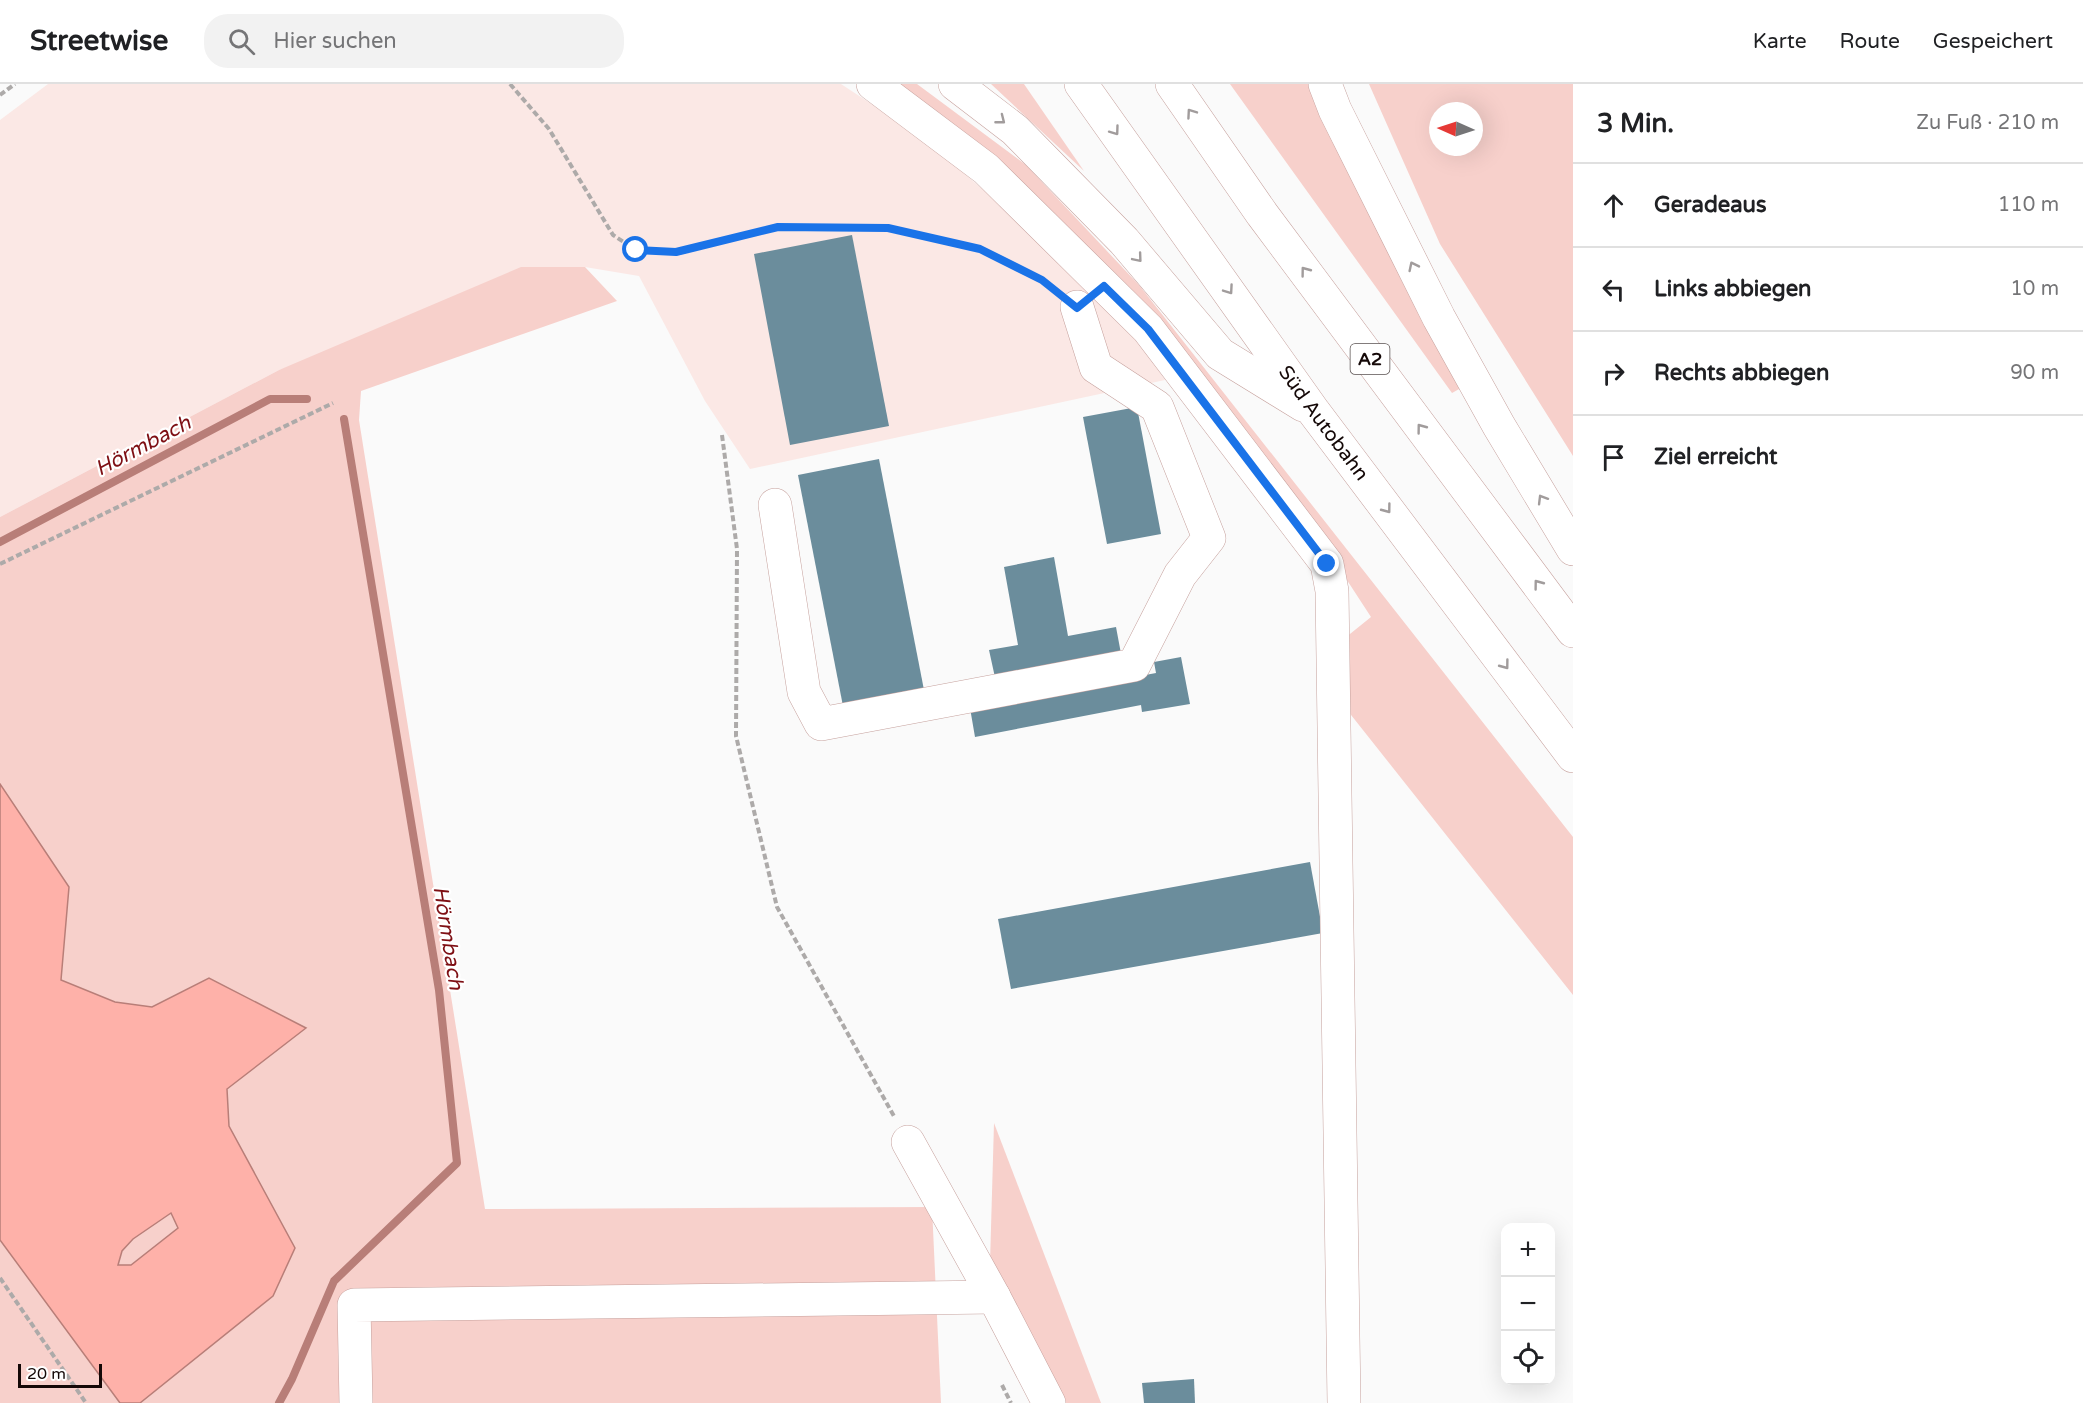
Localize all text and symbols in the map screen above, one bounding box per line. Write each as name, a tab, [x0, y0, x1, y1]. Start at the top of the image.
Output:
search box	[204, 14, 624, 68]
text: Streetwise	[30, 24, 168, 58]
icon: search	[225, 25, 258, 58]
text: Hier suchen	[273, 28, 397, 54]
text: Karte	[1753, 29, 1807, 54]
text: Route	[1840, 29, 1900, 54]
text: Gespeichert	[1933, 29, 2053, 54]
north arrow	[1429, 102, 1483, 156]
one-way arrow	[1187, 108, 1198, 119]
text: 3 Min.	[1597, 108, 1674, 139]
text: Zu Fuß · 210 m	[1916, 111, 2059, 135]
one-way arrow	[994, 112, 1005, 123]
one-way arrow	[1108, 125, 1119, 136]
icon: ahead	[1597, 189, 1630, 222]
text: Geradeaus	[1654, 192, 1766, 218]
text: 110 m	[1998, 193, 2059, 217]
route start	[622, 236, 648, 262]
one-way arrow	[1131, 251, 1142, 262]
one-way arrow	[1409, 262, 1420, 272]
one-way arrow	[1301, 267, 1312, 278]
icon: left	[1597, 273, 1630, 306]
text: Links abbiegen	[1654, 276, 1812, 302]
text: 10 m	[2010, 277, 2059, 301]
one-way arrow	[1221, 284, 1232, 295]
road number: A2	[1350, 344, 1390, 374]
icon: right	[1597, 357, 1630, 390]
text: Rechts abbiegen	[1654, 360, 1829, 386]
street label: Süd Autobahn	[1273, 361, 1374, 486]
text: 90 m	[2010, 361, 2059, 385]
water label: Hörmbach	[91, 410, 196, 482]
one-way arrow	[1418, 423, 1429, 434]
icon: arrive	[1597, 441, 1630, 474]
text: Ziel erreicht	[1654, 444, 1777, 470]
one-way arrow	[1538, 495, 1550, 505]
one-way arrow	[1380, 503, 1391, 514]
route end	[1313, 550, 1339, 576]
one-way arrow	[1534, 579, 1545, 590]
one-way arrow	[1497, 658, 1508, 669]
water label: Hörmbach	[427, 884, 469, 993]
map controls	[1501, 1223, 1555, 1385]
button: +	[1501, 1223, 1555, 1277]
button: −	[1501, 1277, 1555, 1331]
button: locate	[1501, 1331, 1555, 1385]
scale bar	[18, 1361, 102, 1388]
text: 20 m	[27, 1364, 66, 1384]

